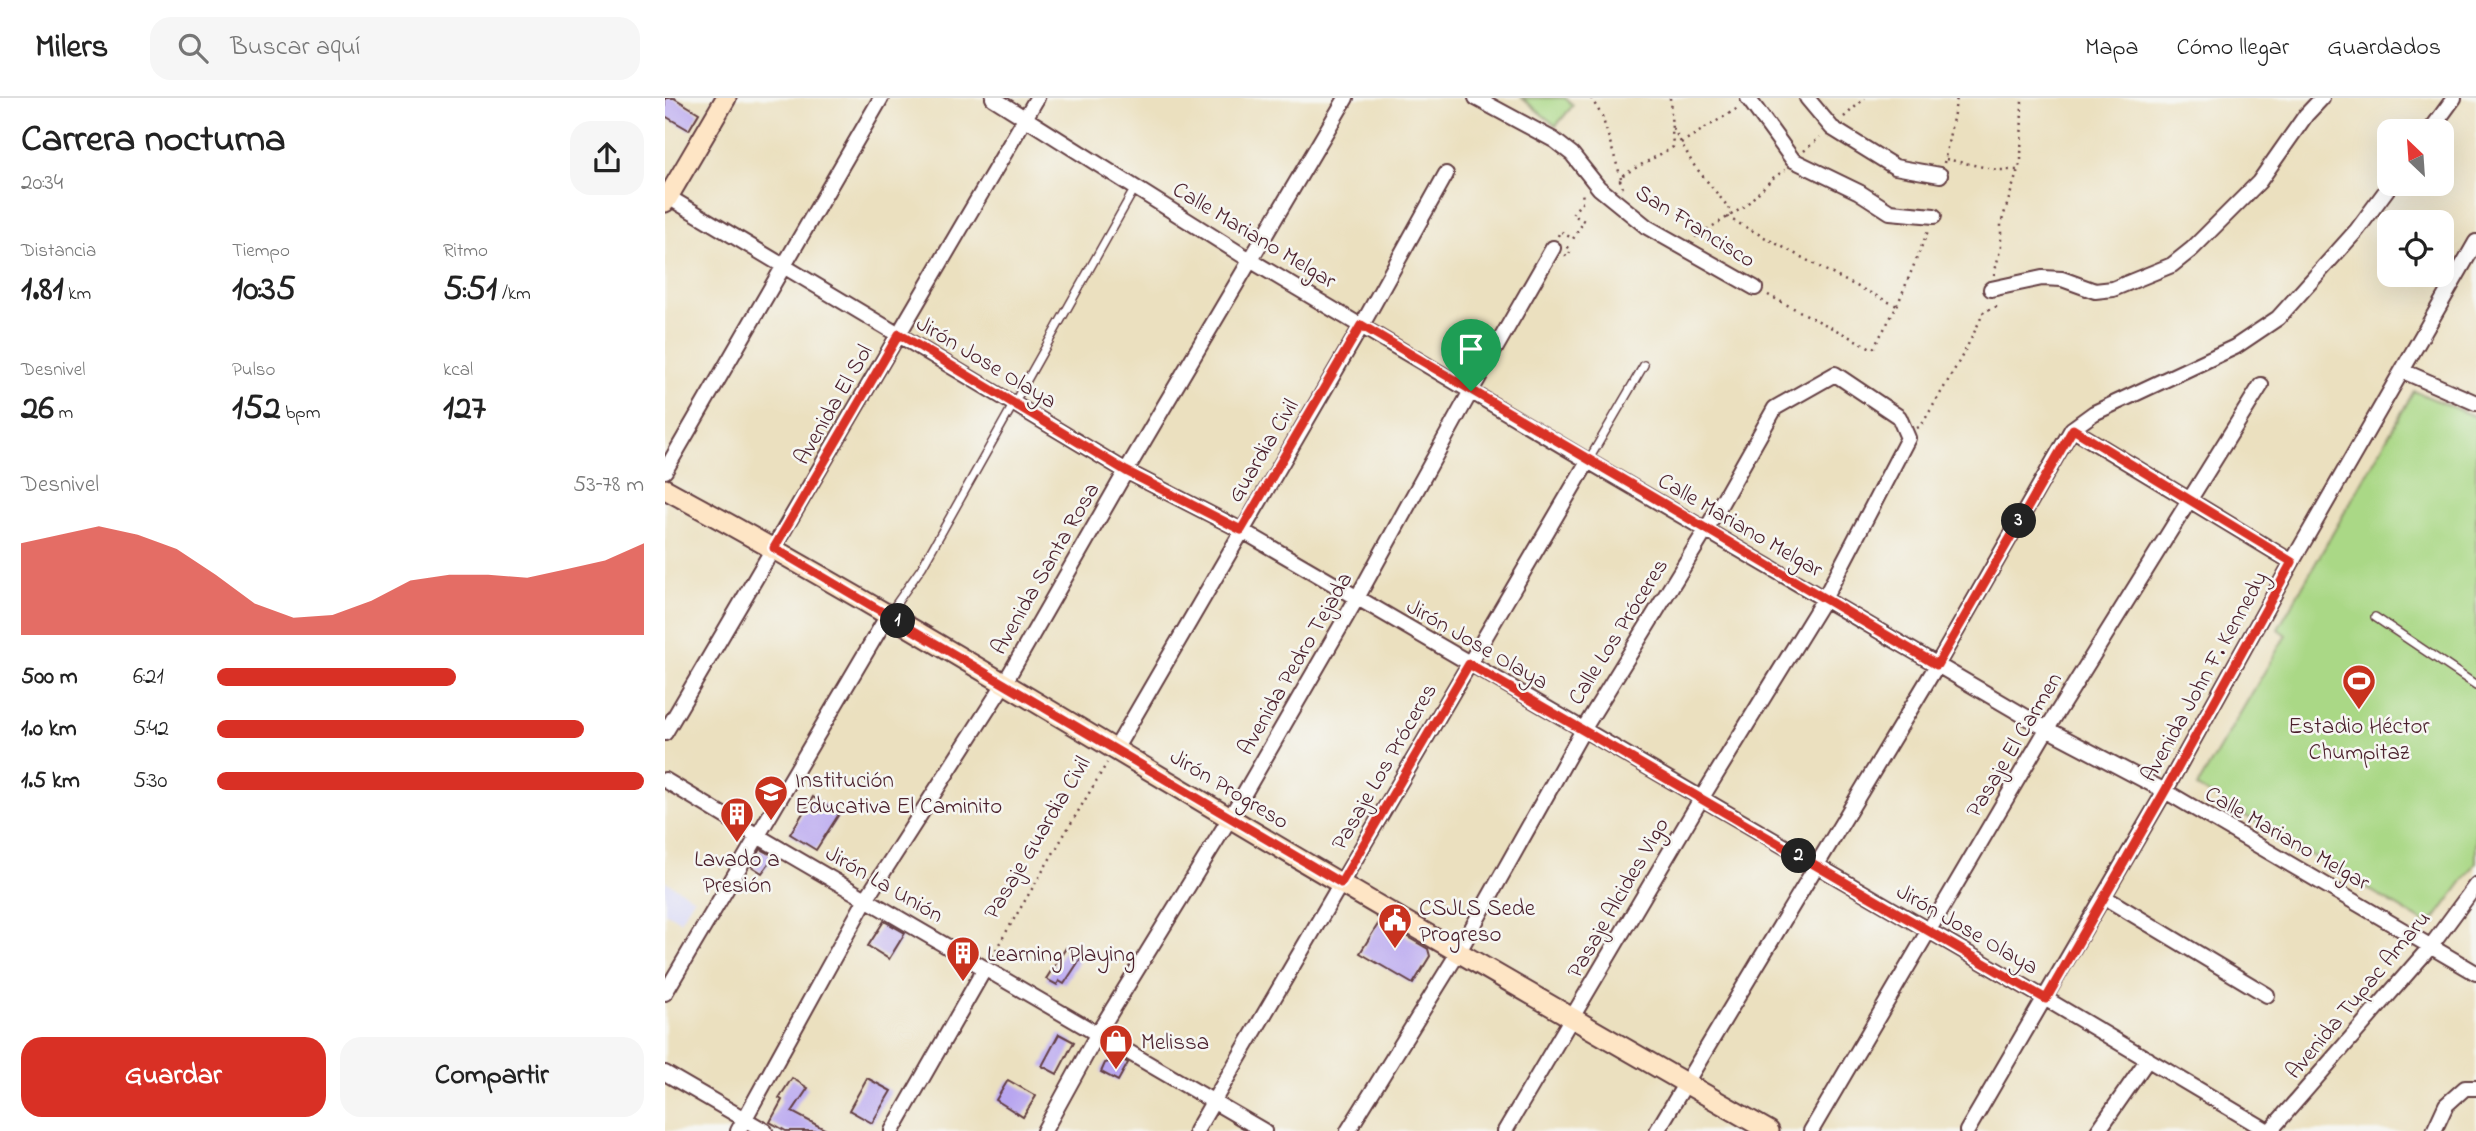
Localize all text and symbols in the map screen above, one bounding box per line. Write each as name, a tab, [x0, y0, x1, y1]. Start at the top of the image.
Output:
search box	[150, 17, 640, 80]
text: Milers	[35, 24, 108, 72]
icon: search	[174, 29, 212, 67]
text: Buscar aquí	[230, 29, 360, 67]
text: Mapa	[2085, 31, 2138, 66]
text: Cómo llegar	[2176, 31, 2289, 66]
text: Guardados	[2327, 31, 2441, 66]
text: Carrera nocturna	[21, 113, 286, 169]
north arrow	[2377, 119, 2453, 196]
map controls	[2377, 119, 2454, 287]
button: share	[570, 121, 644, 195]
text: 20:34	[21, 167, 63, 200]
street label: Calle Mariano Melgar	[1165, 174, 1343, 299]
street label: San Francisco	[1628, 177, 1761, 277]
button: locate	[2377, 210, 2454, 287]
text: Distancia	[21, 238, 96, 265]
text: Tiempo	[232, 238, 290, 265]
text: Ritmo	[443, 238, 488, 265]
text: 1.81	[21, 265, 64, 316]
text: 10:35	[232, 265, 296, 316]
text: 5:51	[443, 265, 497, 316]
text: km	[64, 281, 91, 308]
text: /km	[497, 281, 531, 308]
street label: Jirón Jose Olaya	[908, 308, 1062, 420]
pin	[1441, 319, 1501, 391]
icon: arrive	[1452, 330, 1490, 368]
street label: Avenida El Sol	[786, 339, 882, 472]
text: Desnivel	[21, 357, 86, 384]
text: Pulso	[232, 357, 275, 384]
text: kcal	[443, 357, 473, 384]
text: 26	[21, 384, 54, 435]
text: 152	[232, 384, 281, 435]
text: 127	[443, 384, 486, 435]
street label: Guardia Civil	[1220, 393, 1308, 509]
text: m	[54, 400, 73, 427]
text: bpm	[281, 400, 320, 427]
street label: Calle Mariano Melgar	[1650, 465, 1829, 588]
text: Desnivel	[21, 469, 99, 502]
text: 53–78 m	[573, 469, 644, 502]
street label: Avenida Santa Rosa	[983, 477, 1109, 661]
pin: 3	[2001, 504, 2037, 538]
text: 3	[2015, 507, 2022, 534]
street label: Calle Los Próceres	[1561, 553, 1677, 712]
street label: Avenida John F. Kennedy	[2133, 566, 2279, 790]
street label: Avenida Pedro Tejada	[1230, 567, 1362, 762]
street label: Jirón Jose Olaya	[1399, 591, 1554, 701]
pin: 1	[881, 603, 915, 638]
text: 1	[894, 607, 901, 634]
text: 500 m	[21, 661, 78, 694]
text: 6:21	[133, 661, 164, 694]
sports icon: Estadio Héctor Chumpitaz	[2340, 662, 2378, 711]
street label: Pasaje El Carmen	[1959, 666, 2072, 824]
street label: Pasaje Los Próceres	[1324, 678, 1446, 857]
place label: Estadio Héctor Chumpitaz	[2288, 711, 2430, 770]
text: 1.0 km	[21, 713, 77, 746]
text: 5:42	[133, 713, 169, 746]
street label: Jirón Progreso	[1162, 741, 1295, 840]
street label: Pasaje Guardia Civil	[976, 750, 1100, 926]
text: 1.5 km	[21, 765, 80, 798]
text: 5:30	[133, 765, 168, 798]
place label: Institución Educativa El Caminito	[795, 765, 1002, 824]
school or university icon: Institución Educativa El Caminito	[752, 773, 790, 822]
street label: Calle Mariano Melgar	[2197, 778, 2376, 901]
building icon: Lavado a Presión	[718, 795, 756, 844]
street label: Pasaje Alcides Vigo	[1560, 812, 1679, 985]
street label: Jirón La Unión	[819, 838, 949, 932]
pin: 2	[1781, 838, 1817, 874]
text: 2	[1794, 842, 1803, 869]
place label: Lavado a Presión	[694, 844, 780, 903]
street label: Jirón Jose Olaya	[1889, 876, 2044, 986]
place label: CSJLS Sede Progreso	[1419, 893, 1536, 953]
public building icon: CSJLS Sede Progreso	[1376, 901, 1414, 950]
street label: Avenida Tupac Amaru	[2278, 904, 2439, 1087]
building icon: Learning Playing	[944, 934, 982, 983]
place label: Learning Playing	[987, 939, 1135, 974]
shop icon: Melissa	[1097, 1022, 1135, 1071]
place label: Melissa	[1141, 1027, 1209, 1060]
button: Guardar	[21, 1037, 326, 1117]
button: Compartir	[340, 1037, 644, 1117]

